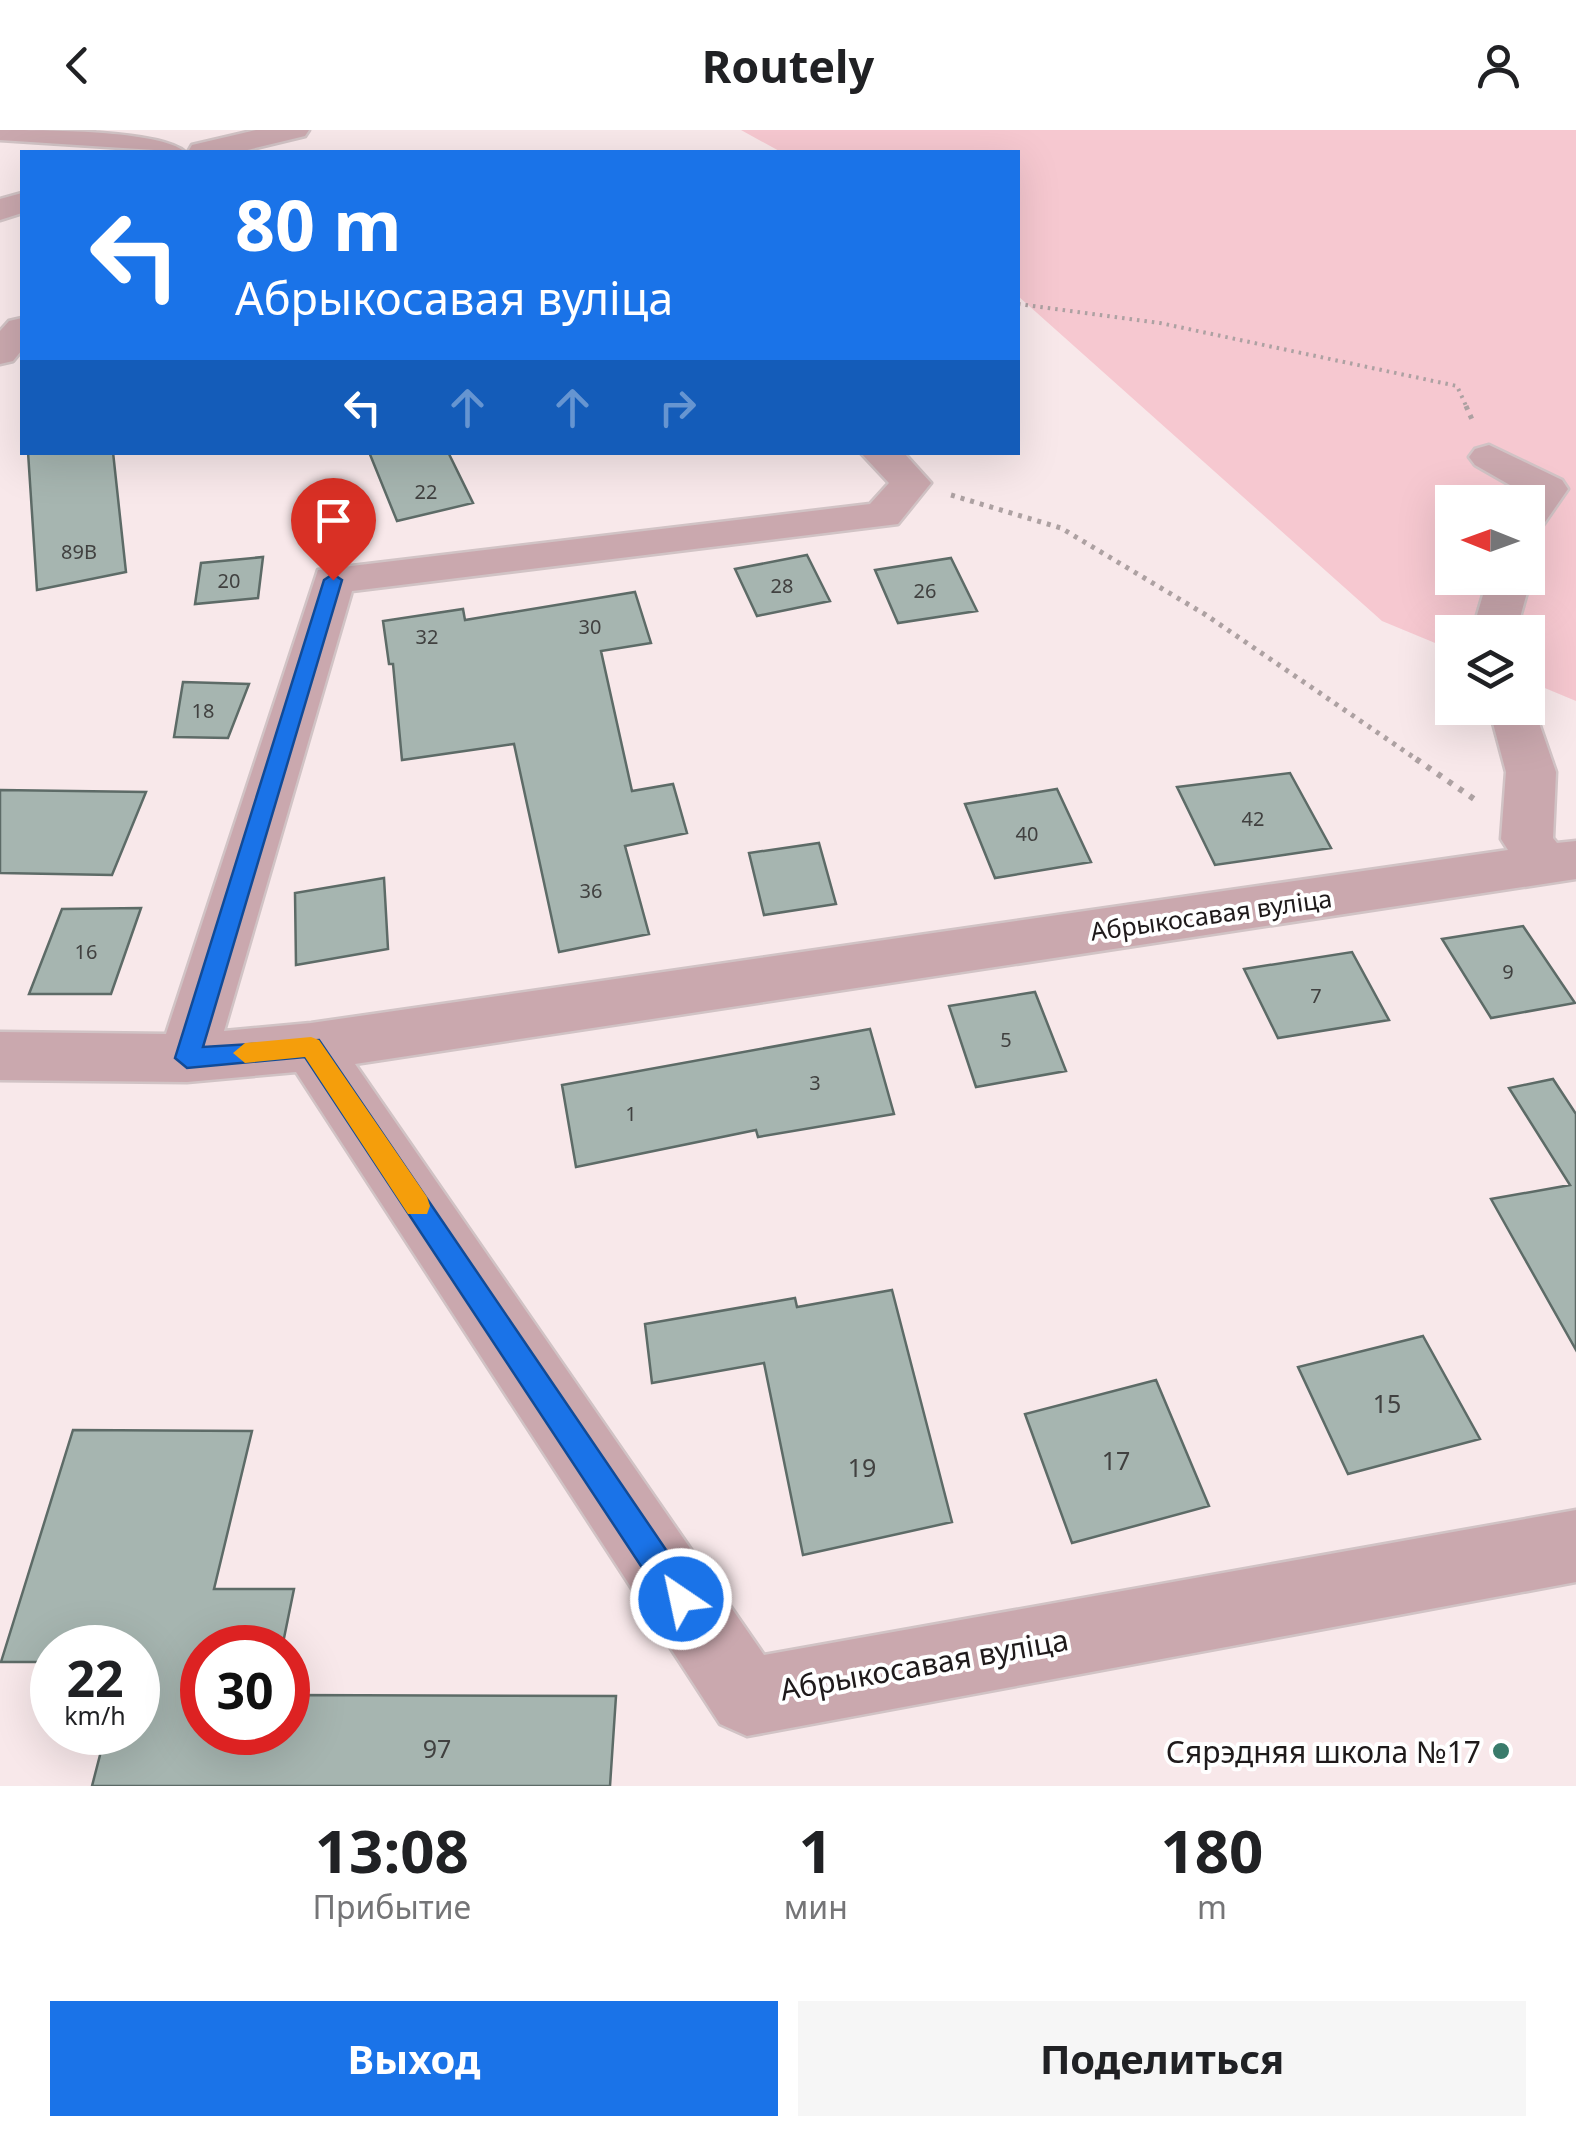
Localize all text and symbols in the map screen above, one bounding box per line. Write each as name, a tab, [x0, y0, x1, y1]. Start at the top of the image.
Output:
text: Routely	[702, 35, 874, 96]
icon: back	[50, 38, 105, 93]
icon: person	[1471, 38, 1526, 93]
text: 80 m	[235, 176, 402, 272]
icon: left	[70, 190, 200, 320]
text: Абрыкосавая вуліца	[235, 267, 673, 328]
icon: left	[335, 380, 390, 435]
icon: ahead	[440, 380, 495, 435]
icon: ahead	[545, 380, 600, 435]
icon: right	[650, 380, 705, 435]
pin	[291, 478, 376, 581]
house number: 22	[415, 478, 437, 505]
north arrow	[1435, 485, 1545, 595]
map controls	[1435, 485, 1545, 725]
icon: arrive	[306, 493, 361, 548]
house number: 89В	[61, 538, 97, 565]
house number: 20	[218, 567, 240, 594]
house number: 28	[771, 572, 793, 599]
house number: 26	[914, 577, 936, 604]
house number: 30	[579, 613, 601, 640]
button: layers	[1435, 615, 1545, 725]
house number: 32	[416, 623, 438, 650]
house number: 18	[192, 697, 214, 724]
house number: 42	[1242, 805, 1264, 832]
house number: 40	[1016, 820, 1038, 847]
house number: 36	[580, 877, 602, 904]
street label: Абрыкосавая вуліца	[1088, 880, 1334, 948]
house number: 16	[75, 938, 97, 965]
house number: 9	[1502, 958, 1514, 985]
house number: 7	[1310, 982, 1322, 1009]
house number: 5	[1000, 1026, 1012, 1053]
house number: 3	[809, 1069, 821, 1096]
house number: 1	[625, 1100, 637, 1127]
house number: 15	[1373, 1386, 1401, 1420]
house number: 17	[1102, 1443, 1130, 1477]
house number: 19	[848, 1450, 876, 1484]
position arrow	[629, 1547, 733, 1651]
street label: Абрыкосавая вуліца	[777, 1618, 1071, 1710]
speed limit sign: 30	[180, 1625, 310, 1755]
text: 22	[66, 1644, 124, 1712]
text: km/h	[64, 1698, 126, 1732]
house number: 97	[423, 1731, 451, 1765]
place label: Сярэдняя школа №17	[1166, 1731, 1481, 1772]
marker: Сярэдняя школа №17	[1490, 1740, 1512, 1762]
text: 13:08	[315, 1809, 469, 1891]
text: 1	[799, 1809, 833, 1891]
text: 180	[1160, 1809, 1263, 1891]
text: Прибытие	[313, 1885, 471, 1928]
text: мин	[784, 1885, 848, 1928]
text: m	[1197, 1885, 1227, 1928]
button: Выход	[50, 2001, 778, 2116]
button: Поделиться	[798, 2001, 1526, 2116]

